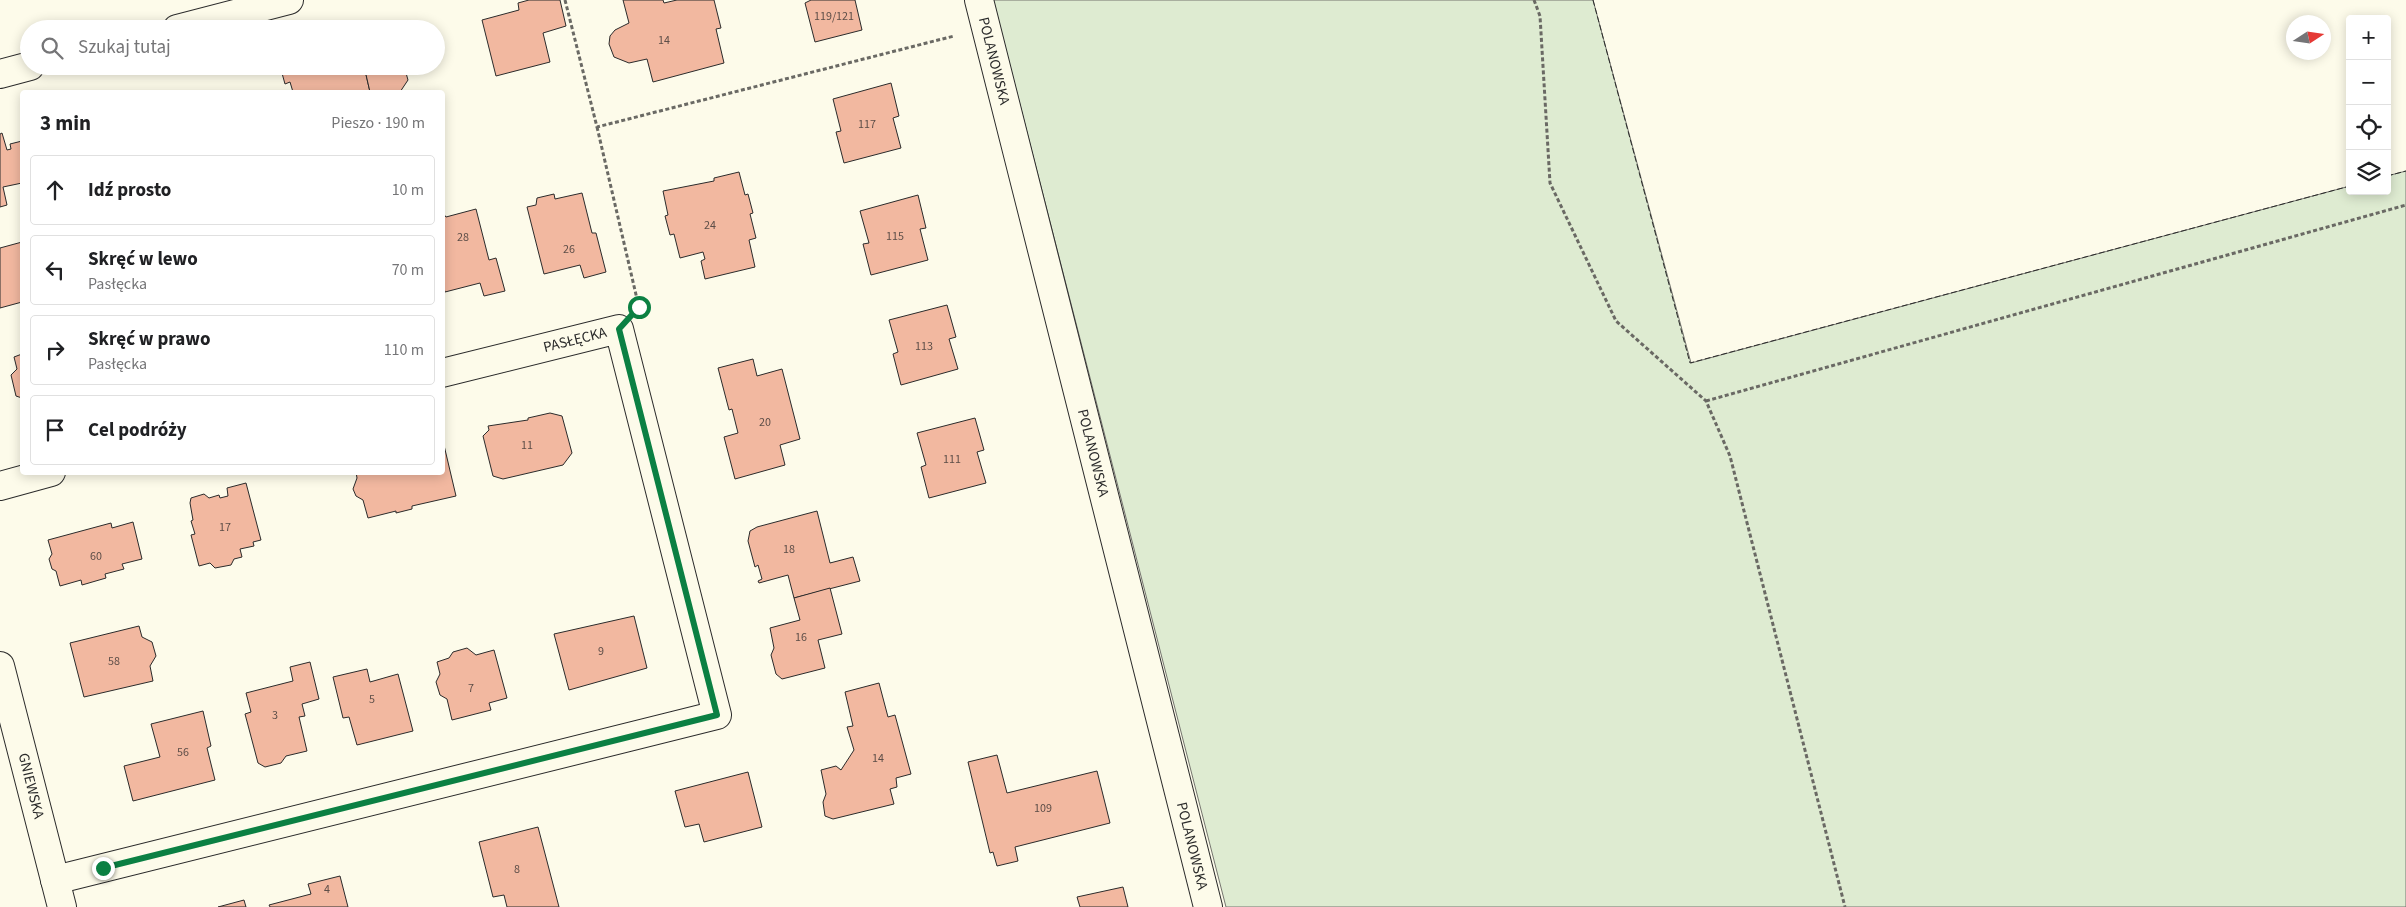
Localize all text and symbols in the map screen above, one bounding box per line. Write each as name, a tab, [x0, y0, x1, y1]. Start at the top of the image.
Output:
house number: 119/121	[814, 8, 854, 25]
street label: POLANOWSKA	[973, 15, 1015, 108]
north arrow	[2286, 15, 2331, 60]
map controls	[2346, 15, 2391, 195]
button: +	[2346, 15, 2391, 60]
search box	[20, 20, 445, 75]
house number: 14	[658, 32, 670, 49]
icon: search	[38, 34, 66, 62]
text: Szukaj tutaj	[78, 34, 171, 61]
button: −	[2346, 60, 2391, 105]
button: locate	[2346, 105, 2391, 150]
text: 3 min	[40, 108, 91, 138]
text: Pieszo · 190 m	[331, 112, 425, 134]
house number: 117	[858, 116, 876, 133]
button: layers	[2346, 150, 2391, 195]
icon: ahead	[41, 176, 69, 204]
text: Idź prosto	[88, 177, 171, 204]
text: 10 m	[392, 179, 424, 201]
house number: 24	[704, 217, 716, 234]
house number: 115	[886, 228, 904, 245]
house number: 28	[457, 229, 469, 246]
house number: 26	[563, 241, 575, 258]
text: Skręć w lewo	[88, 246, 198, 273]
icon: left	[41, 256, 69, 284]
text: 70 m	[392, 259, 424, 281]
text: Pasłęcka	[88, 273, 147, 295]
route start	[628, 296, 651, 319]
street label: PASŁĘCKA	[541, 322, 610, 358]
text: Skręć w prawo	[88, 326, 210, 353]
icon: right	[41, 336, 69, 364]
house number: 113	[915, 338, 933, 355]
text: 110 m	[384, 339, 424, 361]
text: Pasłęcka	[88, 353, 147, 375]
street label: POLANOWSKA	[1072, 407, 1114, 500]
house number: 20	[759, 414, 771, 431]
icon: arrive	[41, 416, 69, 444]
text: Cel podróży	[88, 417, 187, 444]
house number: 11	[521, 437, 533, 454]
house number: 111	[943, 451, 961, 468]
house number: 17	[219, 519, 231, 536]
house number: 18	[783, 541, 795, 558]
house number: 60	[90, 548, 102, 565]
house number: 16	[795, 629, 807, 646]
house number: 9	[598, 643, 604, 660]
house number: 58	[108, 653, 120, 670]
house number: 7	[468, 680, 474, 697]
house number: 5	[369, 691, 375, 708]
house number: 3	[272, 707, 278, 724]
house number: 56	[177, 744, 189, 761]
house number: 14	[872, 750, 884, 767]
street label: GNIEWSKA	[13, 751, 50, 822]
house number: 109	[1034, 800, 1052, 817]
street label: POLANOWSKA	[1171, 800, 1213, 893]
route end	[92, 857, 115, 880]
house number: 8	[514, 861, 520, 878]
house number: 4	[324, 881, 330, 898]

